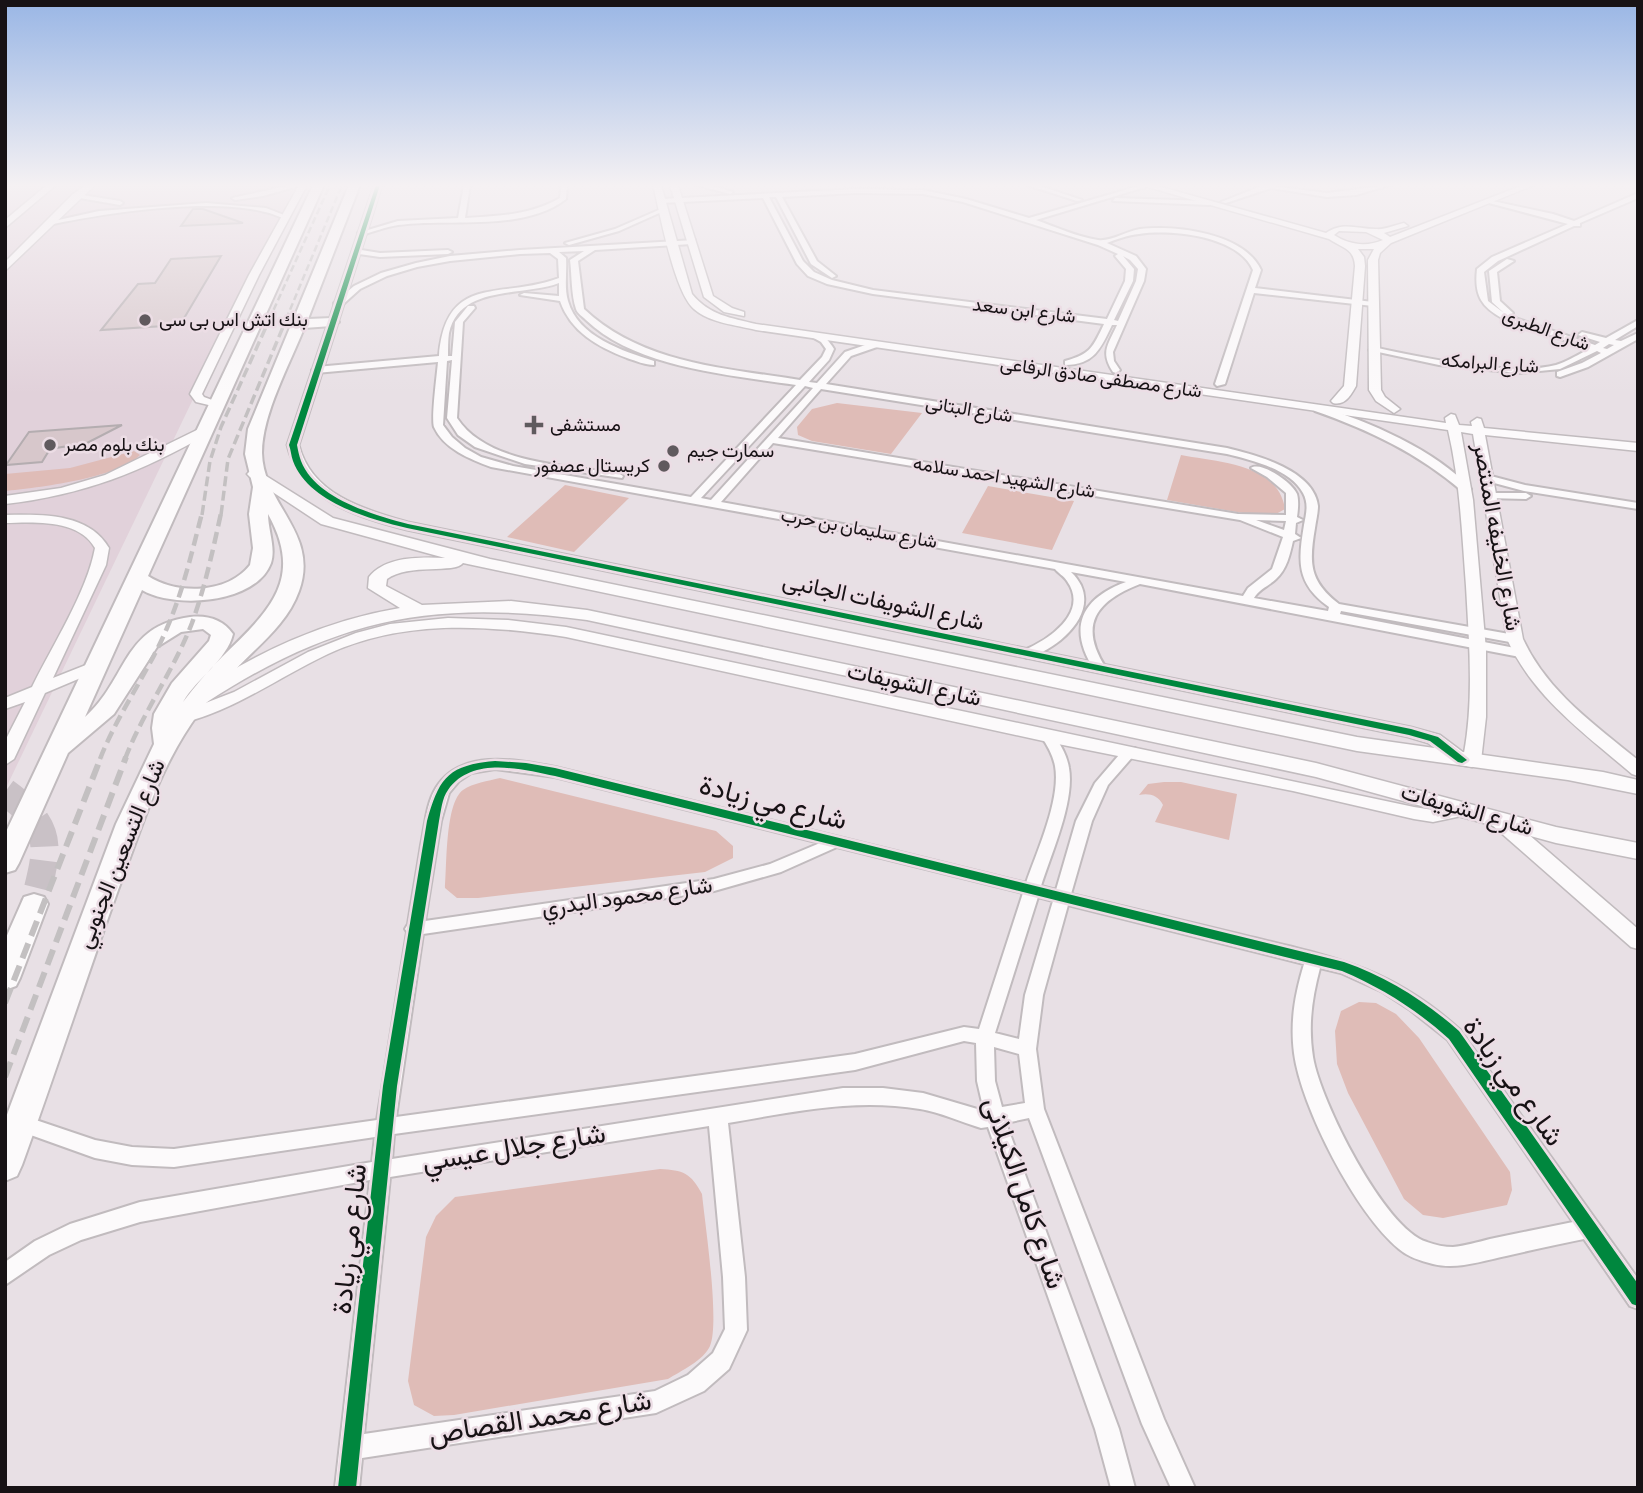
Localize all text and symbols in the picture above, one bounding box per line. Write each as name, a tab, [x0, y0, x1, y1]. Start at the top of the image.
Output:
street label: شارع ابن سعد	[971, 293, 1077, 329]
street label: شارع الطبرى	[1499, 304, 1593, 356]
place label: بنك اتش اس بى سى	[159, 309, 308, 332]
marker: بنك اتش اس بى سى	[137, 312, 153, 328]
street label: شارع البرامكه	[1440, 349, 1540, 379]
street label: شارع مصطفى صادق الرفاعى	[999, 352, 1203, 404]
street label: شارع البتانى	[924, 392, 1014, 428]
place label: مستشفى	[550, 414, 621, 437]
marker: مستشفى	[524, 415, 544, 435]
place label: بنك بلوم مصر	[63, 434, 165, 457]
marker: بنك بلوم مصر	[42, 437, 58, 453]
place label: سمارت جيم	[687, 440, 774, 463]
street label: شارع الخليفه المنتصر	[1466, 440, 1527, 633]
marker: سمارت جيم	[665, 443, 681, 459]
street label: شارع الشهيد احمد سلامه	[911, 452, 1097, 504]
place label: كريستال عصفور	[533, 455, 650, 478]
marker: كريستال عصفور	[656, 458, 672, 474]
street label: شارع سليمان بن حرب	[779, 504, 939, 554]
street label: شارع الشويفات الجانبى	[780, 567, 986, 638]
street label: شارع الشويفات	[844, 657, 984, 714]
street label: شارع التسعين الجنوبي	[70, 755, 175, 954]
street label: شارع مي زيادة	[695, 769, 850, 842]
street label: شارع الشويفات	[1397, 778, 1536, 843]
street label: شارع محمود البدري	[540, 871, 715, 927]
street label: شارع مي زيادة	[1451, 1011, 1571, 1156]
street label: شارع كامل الكيلانى	[975, 1093, 1072, 1294]
street label: شارع جلال عيسي	[420, 1117, 609, 1184]
street label: شارع مي زيادة	[326, 1162, 379, 1316]
street label: شارع محمد القصاص	[426, 1384, 654, 1453]

